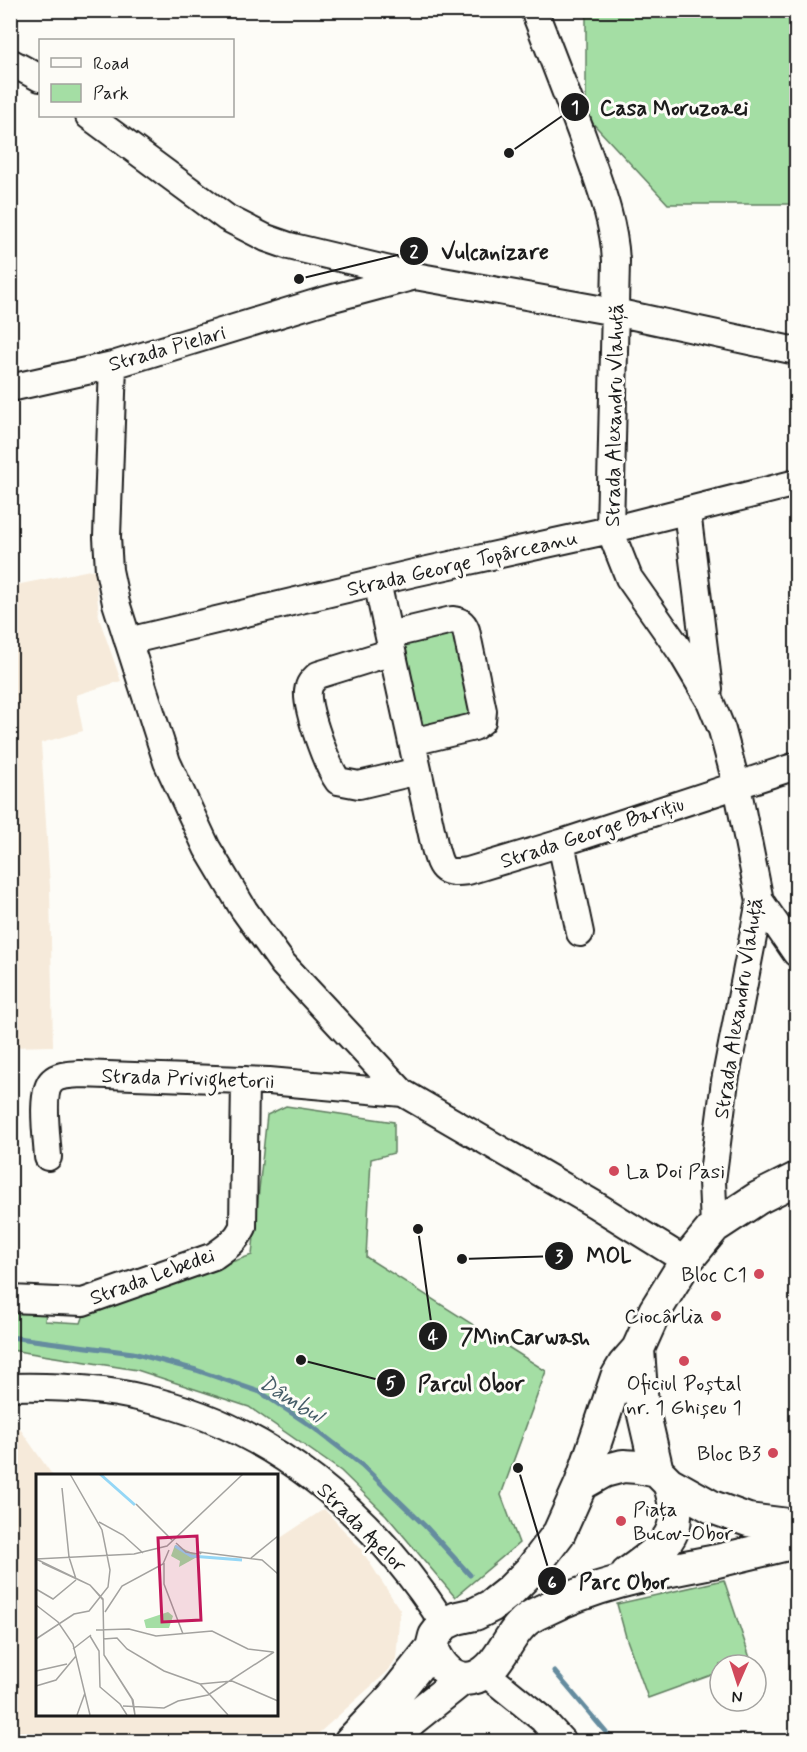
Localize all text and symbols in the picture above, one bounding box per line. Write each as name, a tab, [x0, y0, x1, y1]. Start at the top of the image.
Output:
legend	[39, 39, 234, 117]
text: Road	[93, 52, 129, 76]
text: Park	[93, 82, 129, 106]
callout: Casa Moruzoaei	[560, 87, 758, 127]
text: Casa Moruzoaei	[600, 95, 748, 123]
text: 1	[571, 96, 579, 120]
callout: Vulcanizare	[399, 231, 561, 271]
text: Vulcanizare	[441, 239, 549, 267]
text: 2	[410, 240, 419, 264]
street label: Strada Alexandru Vlahuță	[599, 303, 631, 527]
street label: Strada Pielari	[106, 319, 229, 379]
street label: Strada George Topârceanu	[344, 524, 580, 604]
street label: Strada George Barițiu	[497, 790, 688, 876]
street label: Strada Alexandru Vlahuță	[708, 895, 770, 1121]
street label: Strada Privighetorii	[101, 1062, 275, 1098]
place label: La Doi Pasi	[626, 1158, 725, 1186]
marker: La Doi Pasi	[607, 1164, 621, 1178]
callout: MOL	[544, 1236, 644, 1276]
street label: Strada Lebedei	[86, 1241, 219, 1312]
text: MOL	[586, 1243, 632, 1271]
text: 3	[555, 1245, 564, 1269]
place label: Bloc C1	[681, 1261, 747, 1289]
marker: Bloc C1	[752, 1267, 766, 1281]
place label: Ciocârlia	[624, 1303, 704, 1331]
marker: Ciocârlia	[709, 1309, 723, 1323]
callout: 7MinCarwash	[418, 1316, 602, 1356]
text: 7MinCarwash	[460, 1324, 590, 1352]
text: 4	[428, 1326, 439, 1350]
marker: Oficiul Poștal nr. 1 Ghișeu 1	[677, 1354, 691, 1368]
callout: Parcul Obor	[376, 1363, 535, 1403]
water label: Dâmbul	[254, 1369, 330, 1432]
place label: Oficiul Poștal nr. 1 Ghișeu 1	[626, 1370, 742, 1422]
text: Parcul Obor	[418, 1371, 525, 1399]
text: 5	[386, 1372, 397, 1396]
place label: Bloc B3	[697, 1440, 761, 1468]
marker: Bloc B3	[766, 1446, 780, 1460]
inset map	[36, 1474, 278, 1716]
street label: Strada Apelor	[310, 1477, 412, 1580]
place label: Piața Bucov-Obor	[633, 1496, 733, 1548]
marker: Piața Bucov-Obor	[614, 1514, 628, 1528]
callout: Parc Obor	[537, 1561, 682, 1601]
text: Parc Obor	[579, 1569, 670, 1597]
text: 6	[547, 1571, 557, 1595]
north arrow	[708, 1653, 768, 1713]
text: N	[731, 1686, 743, 1707]

